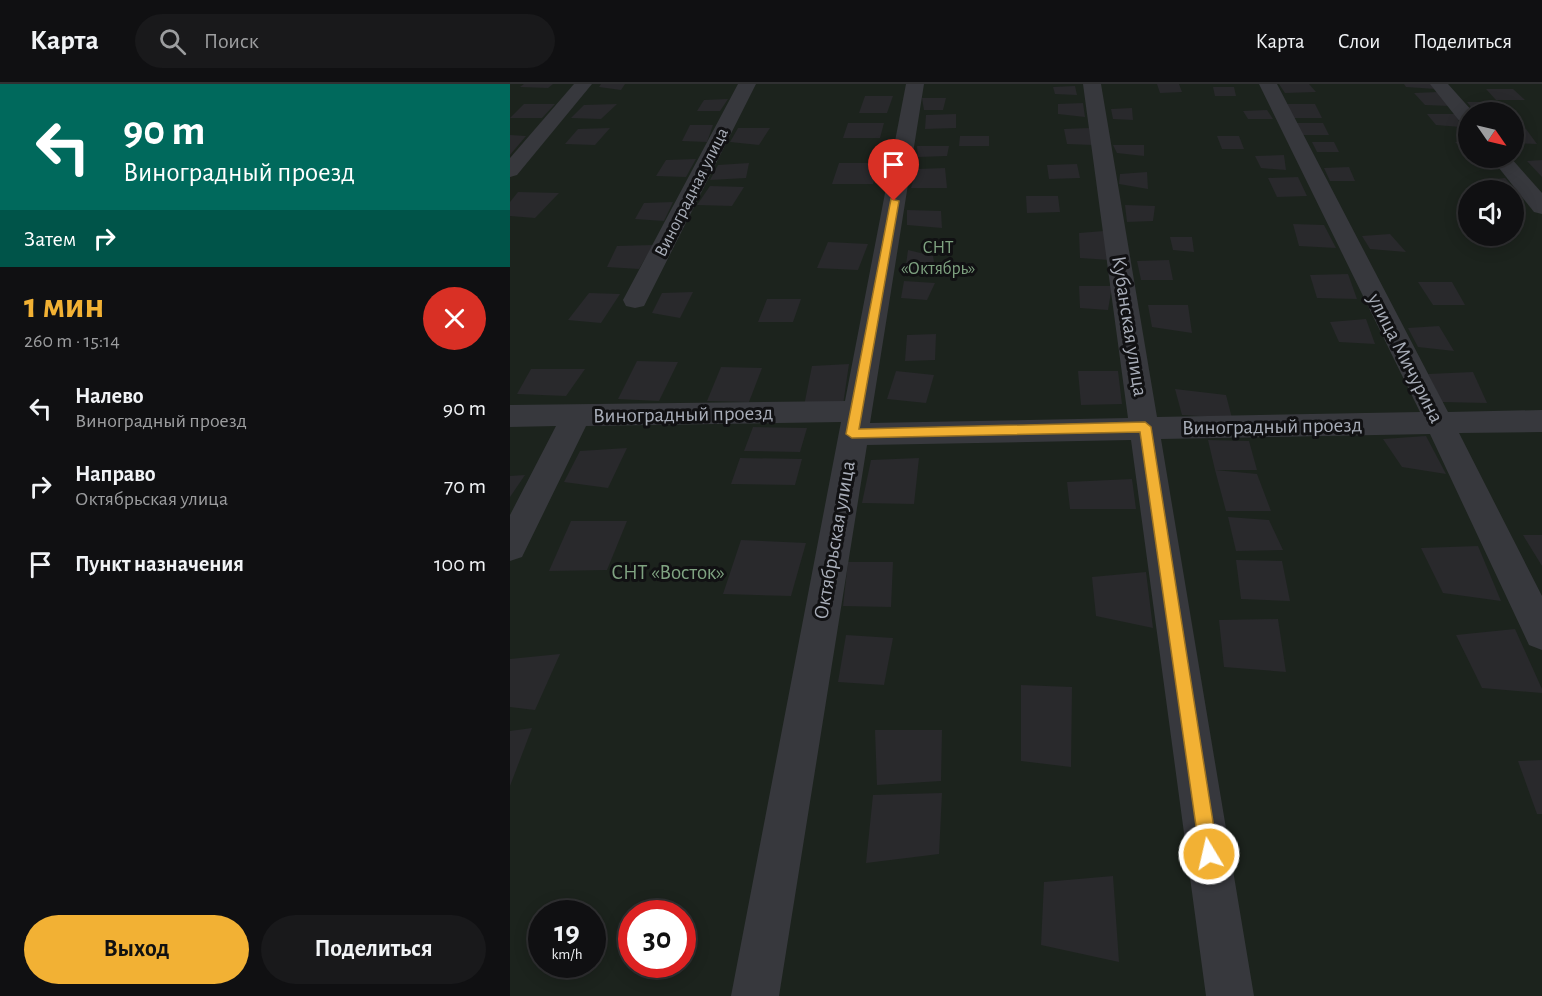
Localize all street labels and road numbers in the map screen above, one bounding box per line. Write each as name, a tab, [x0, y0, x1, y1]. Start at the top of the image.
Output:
street label: Виноградная улица	[652, 125, 732, 260]
street label: Кубанская улица	[1108, 254, 1151, 398]
street label: улица Мичурина	[1363, 289, 1447, 427]
street label: Виноградный проезд	[593, 402, 773, 427]
street label: Виноградный проезд	[1182, 414, 1362, 439]
street label: Октябрьская улица	[810, 459, 859, 621]

